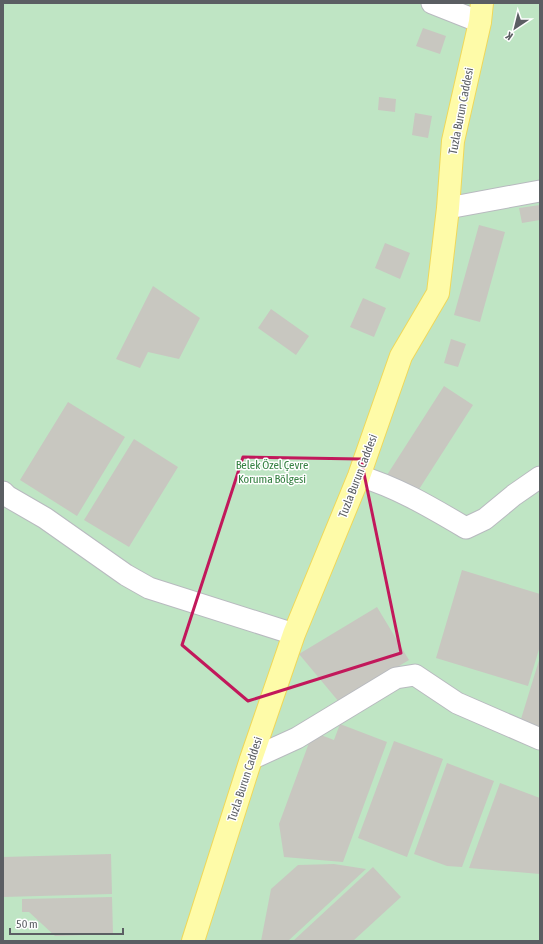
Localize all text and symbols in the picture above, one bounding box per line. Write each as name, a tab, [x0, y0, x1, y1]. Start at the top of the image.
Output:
north arrow	[495, 8, 535, 48]
text: K	[503, 29, 515, 43]
street label: Tuzla Burun Caddesi	[446, 66, 476, 156]
street label: Tuzla Burun Caddesi	[336, 432, 380, 520]
park label: Belek Özel Çevre Koruma Bölgesi	[236, 458, 308, 486]
street label: Tuzla Burun Caddesi	[225, 735, 265, 823]
scale bar	[10, 910, 123, 936]
text: 50 m	[16, 917, 38, 931]

